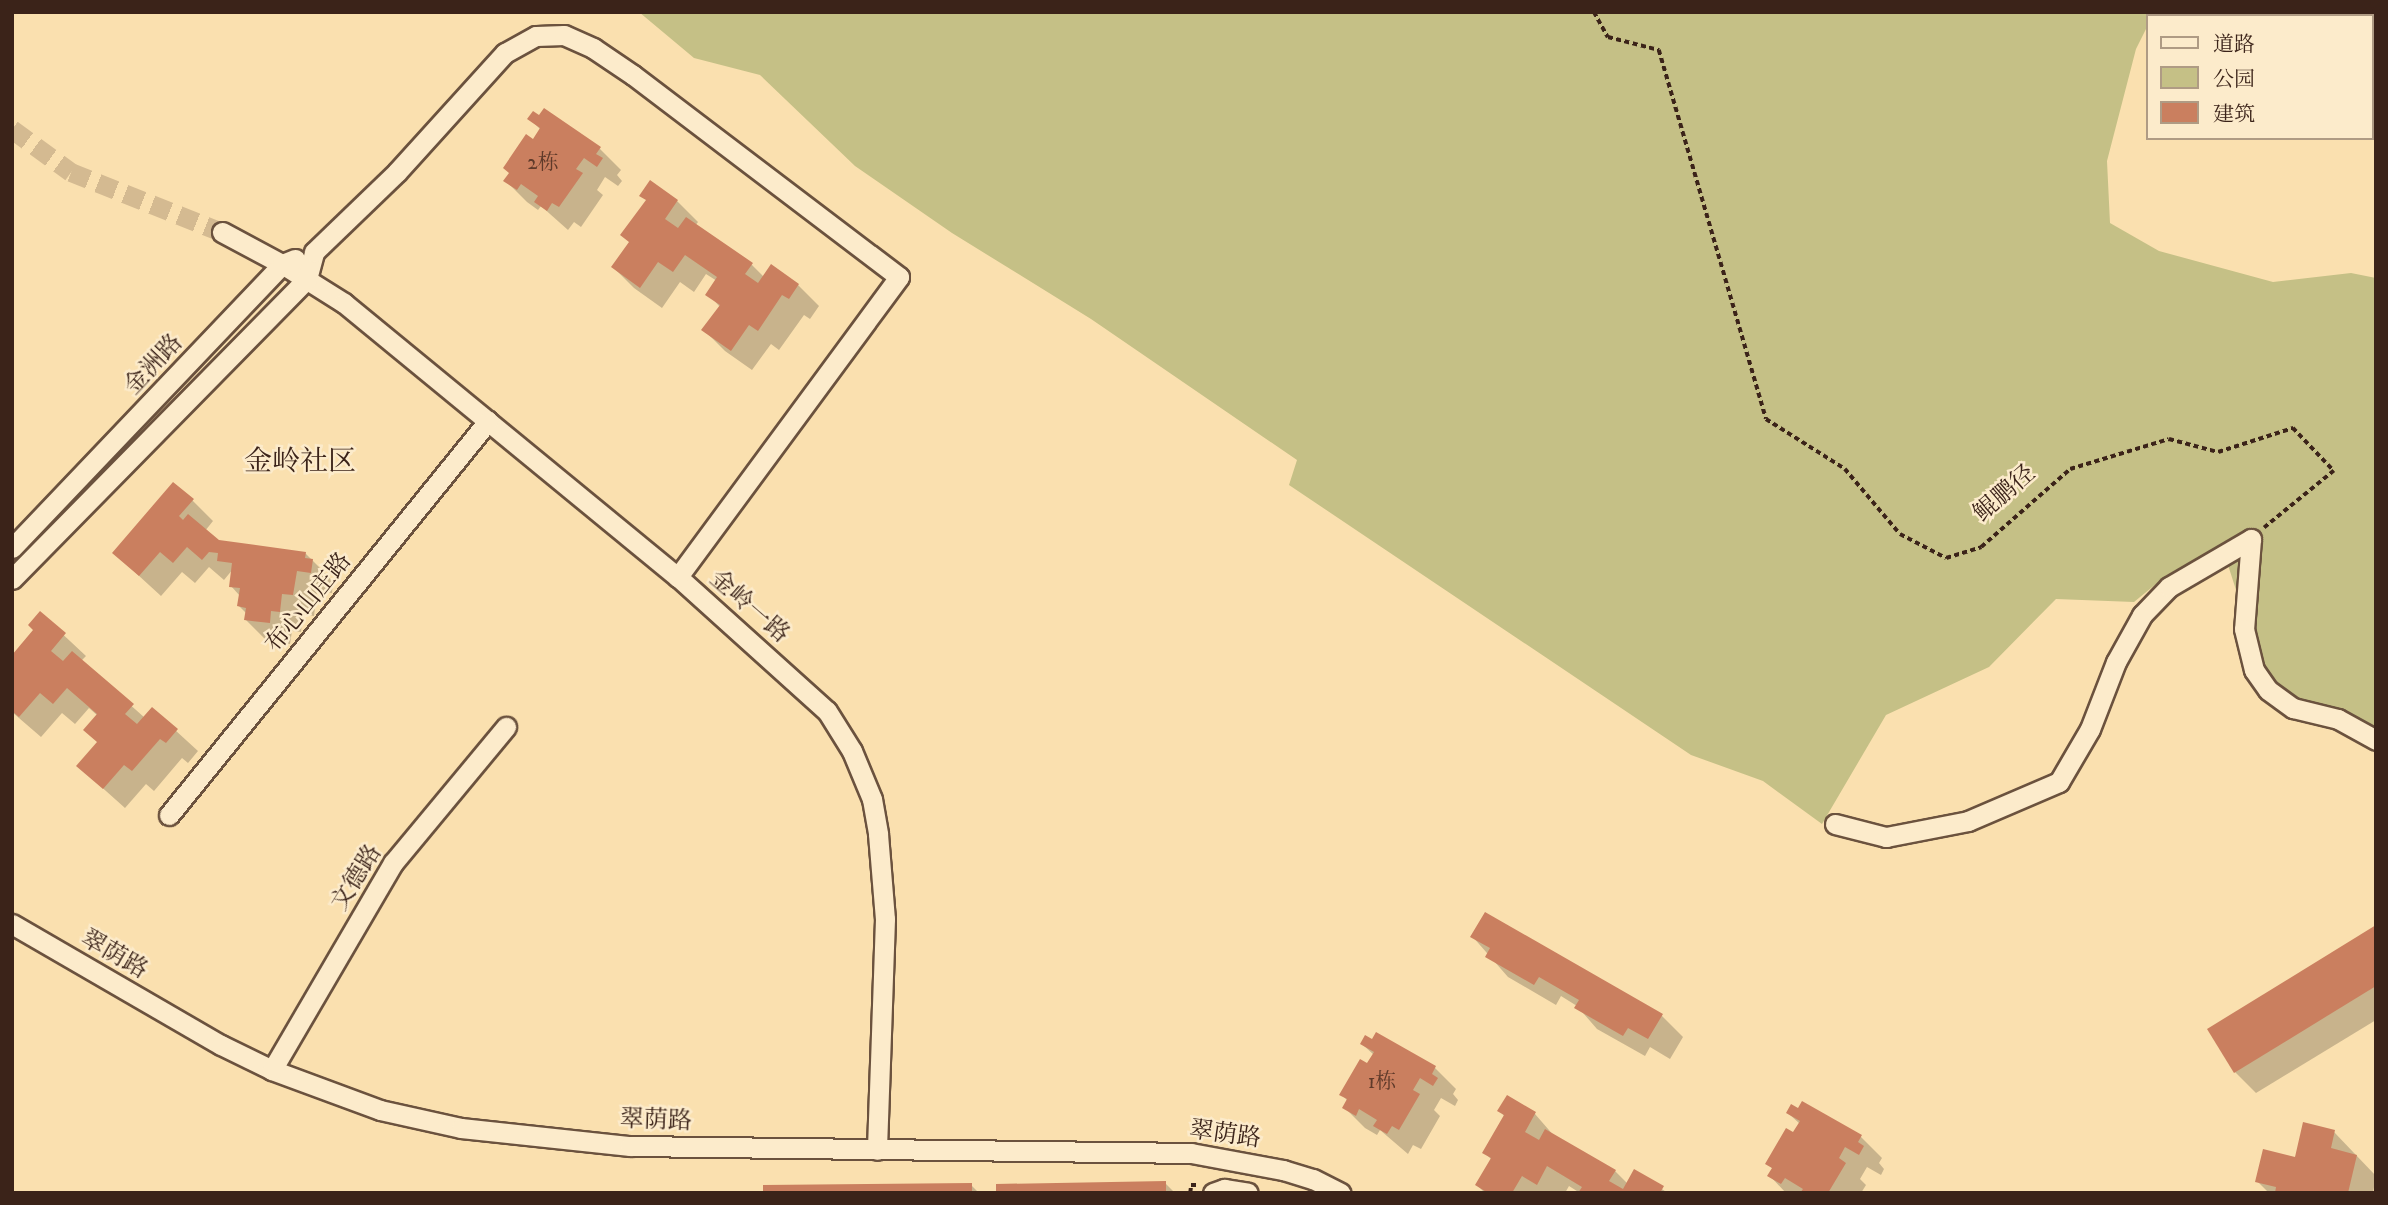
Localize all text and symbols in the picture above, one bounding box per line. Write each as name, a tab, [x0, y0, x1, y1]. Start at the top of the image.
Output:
legend	[2146, 14, 2374, 140]
text: 道路	[2213, 32, 2255, 58]
text: 公园	[2213, 67, 2255, 93]
text: 建筑	[2213, 102, 2255, 128]
house number: 2栋	[527, 150, 559, 176]
street label: 金洲路	[119, 329, 189, 401]
district label: 金岭社区	[244, 445, 356, 479]
street label: 鲲鹏径	[1968, 460, 2042, 528]
street label: 布心山庄路	[260, 547, 358, 659]
street label: 金岭一路	[703, 565, 795, 649]
street label: 文德路	[326, 840, 388, 916]
street label: 翠荫路	[76, 925, 152, 985]
house number: 1栋	[1368, 1069, 1396, 1095]
street label: 翠荫路	[620, 1105, 692, 1137]
street label: 翠荫路	[1187, 1116, 1263, 1154]

